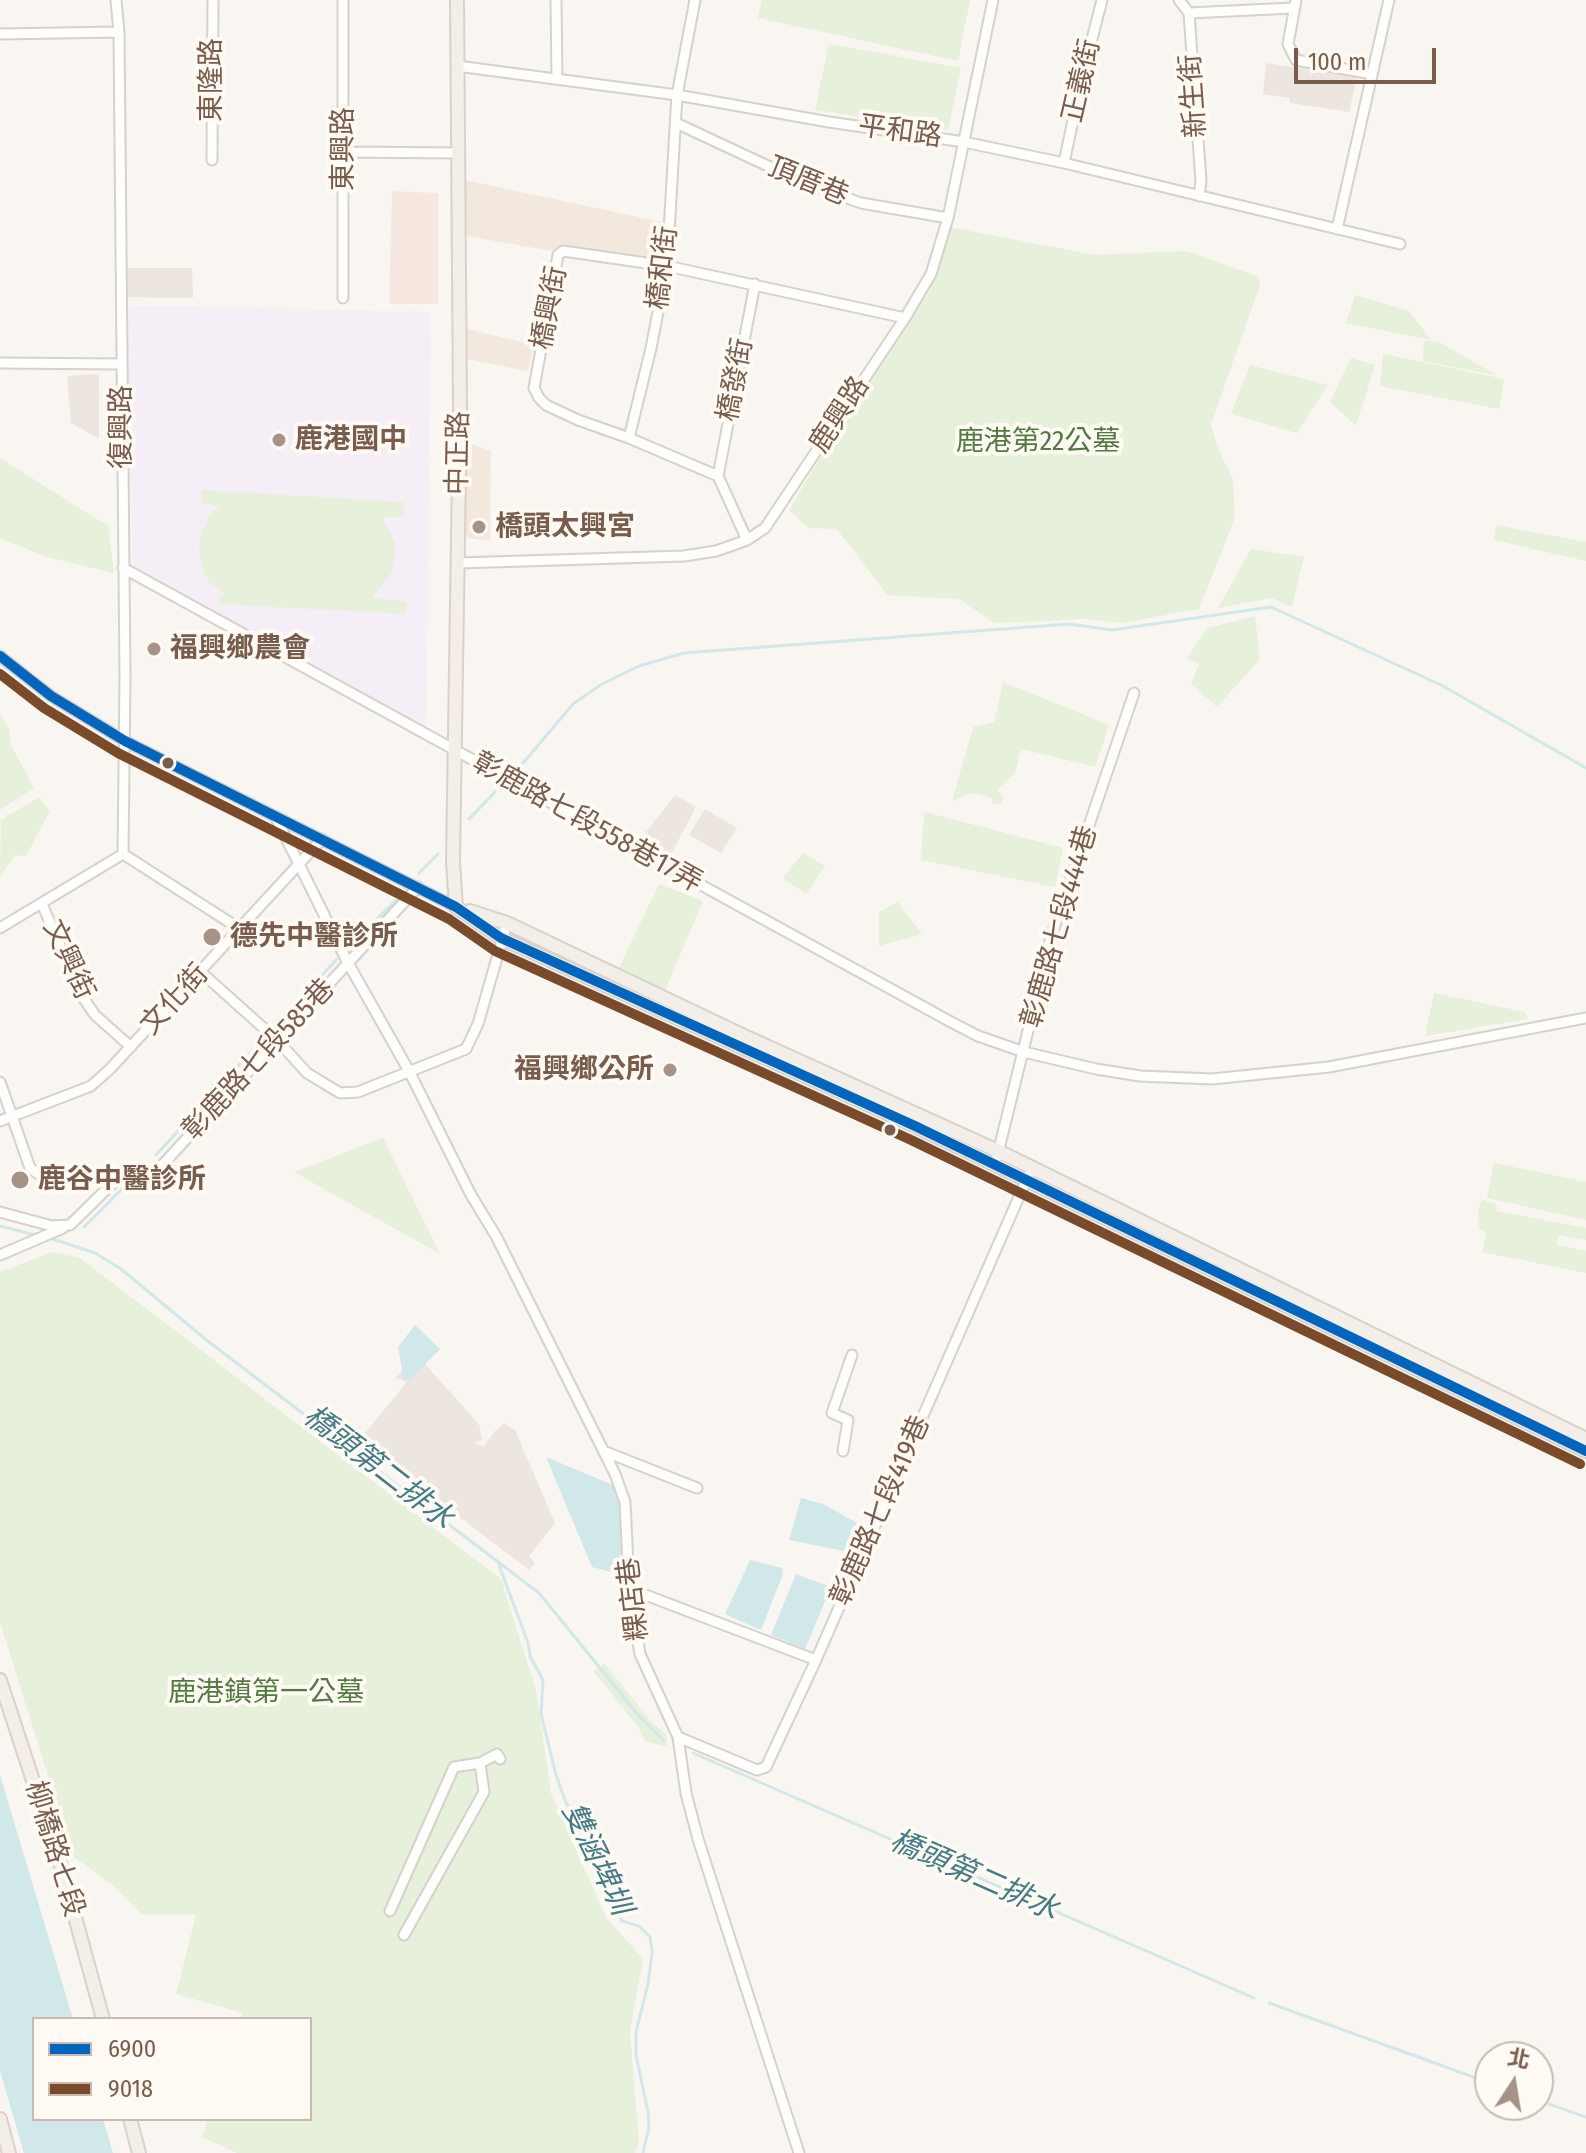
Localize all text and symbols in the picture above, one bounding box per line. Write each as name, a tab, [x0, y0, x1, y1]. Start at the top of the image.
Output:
scale bar	[1298, 32, 1440, 82]
street label: 正義街	[1056, 36, 1108, 126]
street label: 東隆路	[195, 38, 229, 122]
text: 100 m	[1308, 48, 1366, 76]
street label: 新生街	[1174, 53, 1214, 139]
street label: 東興路	[327, 107, 361, 191]
street label: 平和路	[856, 110, 944, 154]
street label: 頂厝巷	[763, 151, 853, 213]
street label: 橋和街	[641, 224, 685, 312]
street label: 橋興街	[525, 264, 575, 352]
street label: 橋發街	[711, 336, 761, 424]
street label: 鹿興路	[803, 371, 877, 459]
street label: 復興路	[105, 385, 139, 469]
street label: 中正路	[441, 411, 477, 495]
place label: 鹿港國中	[295, 423, 407, 457]
park label: 鹿港第22公墓	[956, 425, 1120, 459]
marker: 鹿港國中	[270, 431, 288, 449]
place label: 橋頭太興宮	[495, 510, 635, 544]
marker: 橋頭太興宮	[470, 518, 488, 536]
place label: 福興鄉農會	[170, 632, 310, 666]
marker: 福興鄉農會	[145, 640, 163, 658]
street label: 彰鹿路七段558巷17弄	[466, 746, 708, 900]
unlabelled marker	[160, 755, 176, 771]
street label: 彰鹿路七段444巷	[1015, 822, 1105, 1032]
street label: 文興街	[35, 915, 101, 1005]
place label: 德先中醫診所	[230, 920, 398, 954]
marker: 德先中醫診所	[201, 926, 223, 948]
street label: 文化街	[134, 958, 216, 1042]
street label: 彰鹿路七段585巷	[176, 973, 342, 1147]
place label: 福興鄉公所	[514, 1053, 654, 1087]
marker: 福興鄉公所	[661, 1061, 679, 1079]
unlabelled marker	[882, 1122, 898, 1138]
place label: 鹿谷中醫診所	[38, 1163, 206, 1197]
marker: 鹿谷中醫診所	[9, 1169, 31, 1191]
water label: 橋頭第二排水	[296, 1398, 460, 1538]
street label: 彰鹿路七段419巷	[824, 1411, 938, 1611]
street label: 粿店巷	[612, 1555, 656, 1643]
park label: 鹿港鎮第一公墓	[168, 1676, 364, 1710]
street label: 柳橋路七段	[17, 1777, 91, 1921]
water label: 雙涵埤圳	[554, 1797, 638, 1921]
water label: 橋頭第二排水	[884, 1823, 1064, 1929]
legend	[32, 2017, 312, 2121]
text: 6900	[108, 2035, 156, 2063]
north arrow	[1474, 2041, 1554, 2121]
text: 北	[1505, 2043, 1532, 2074]
text: 9018	[108, 2075, 153, 2103]

